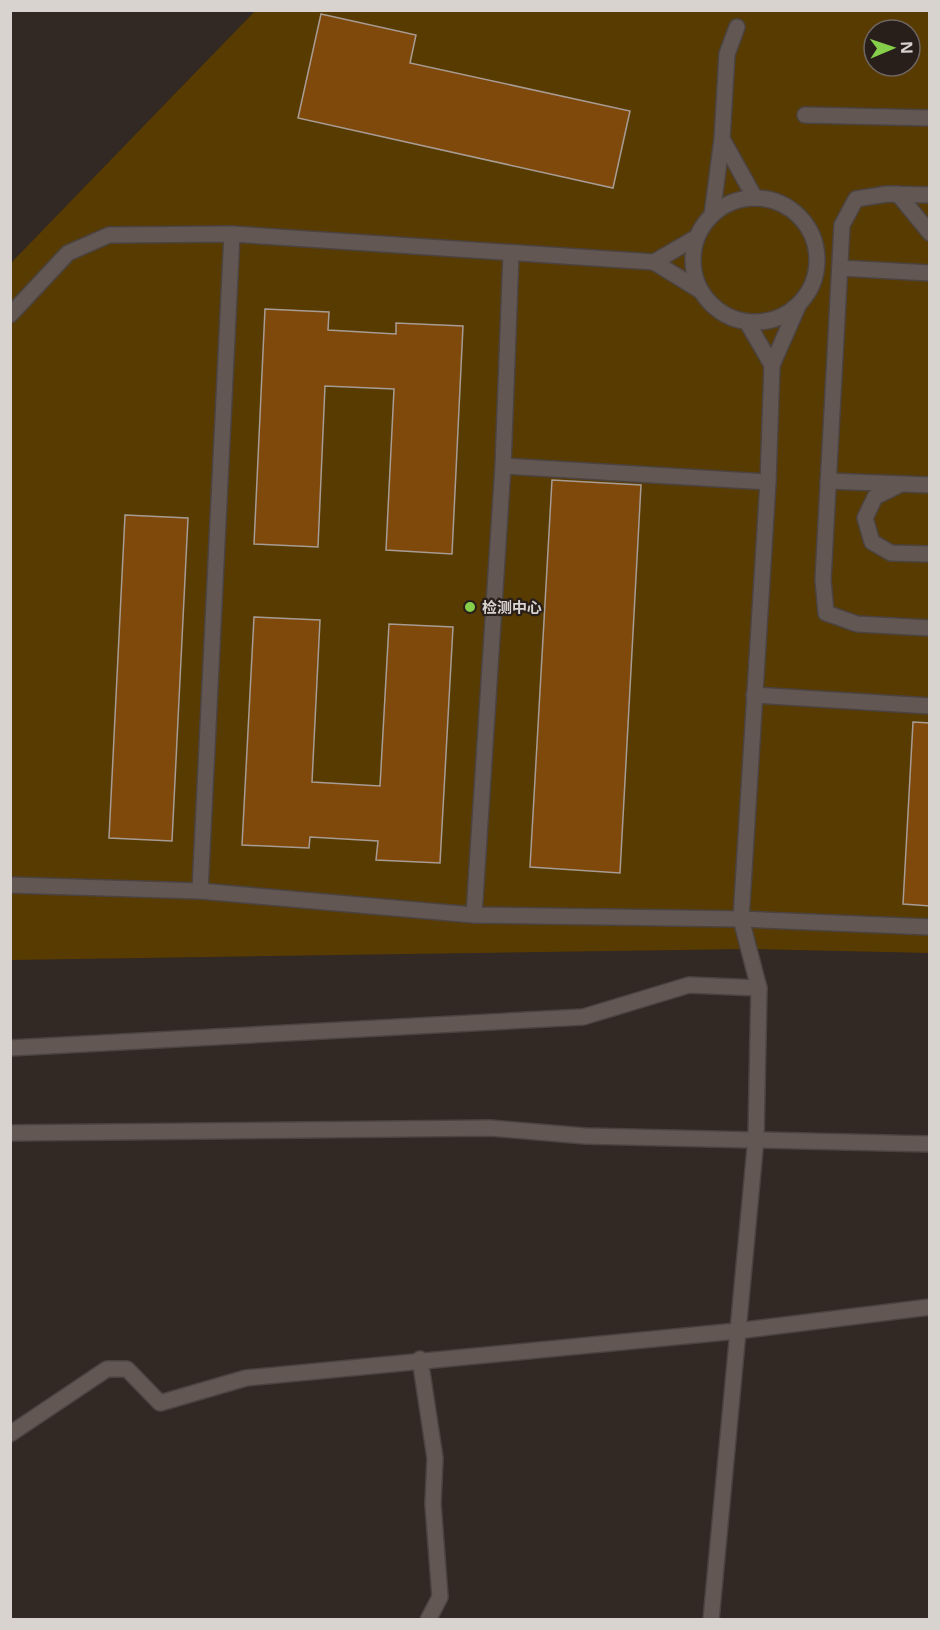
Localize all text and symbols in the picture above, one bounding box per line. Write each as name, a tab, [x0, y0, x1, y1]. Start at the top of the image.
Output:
north arrow	[862, 18, 922, 78]
text: N	[896, 41, 918, 54]
place label: 检测中心	[482, 597, 542, 617]
marker: 检测中心	[463, 600, 477, 614]

